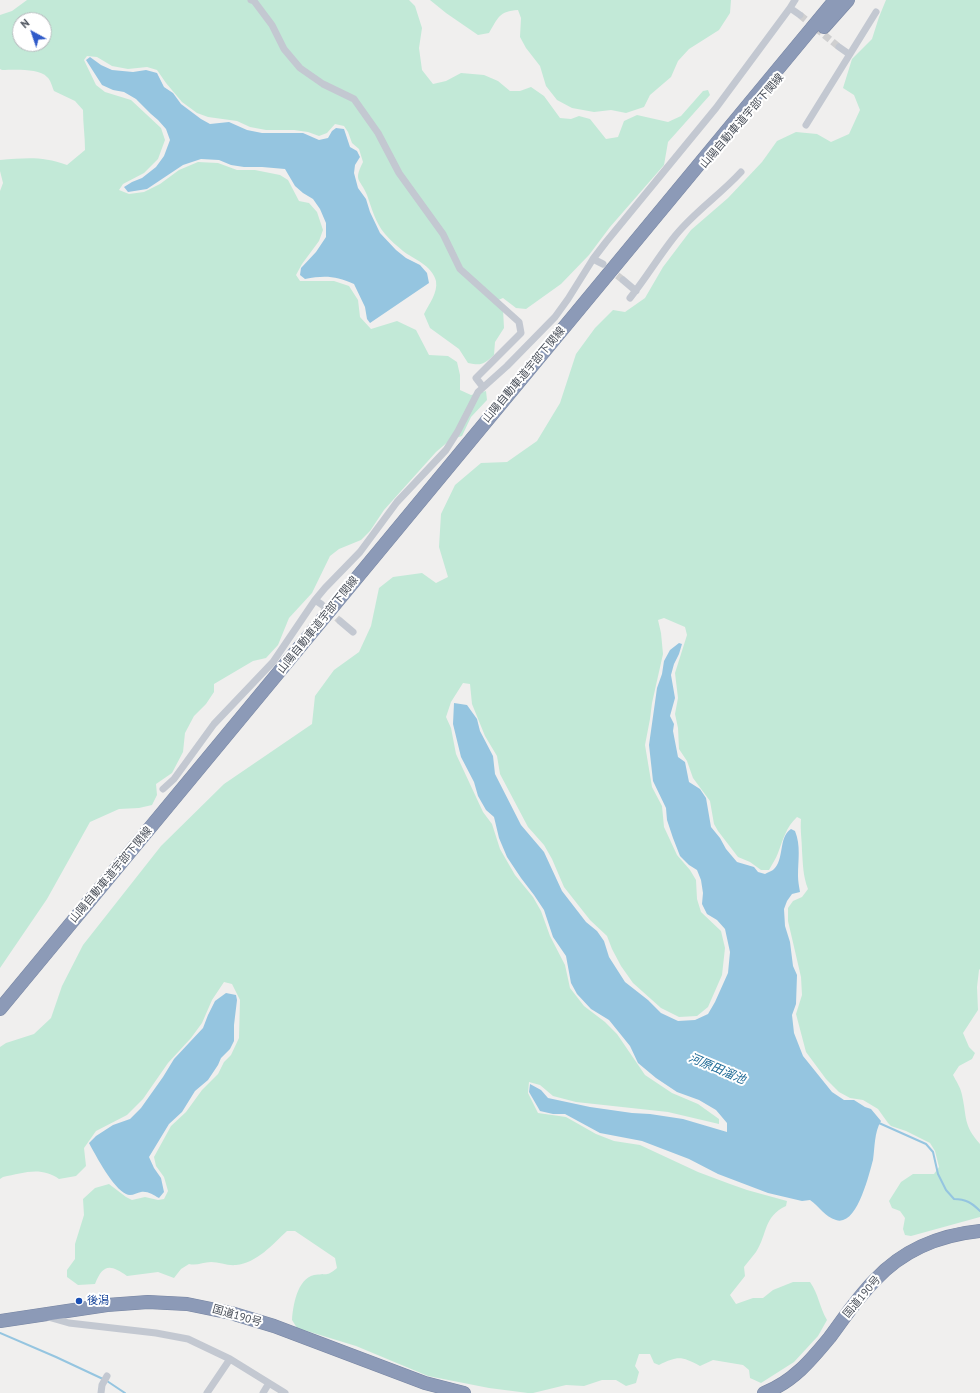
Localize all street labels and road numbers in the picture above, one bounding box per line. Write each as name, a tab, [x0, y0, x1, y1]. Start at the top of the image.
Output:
street label: 山陽自動車道宇部下関線	[697, 71, 787, 171]
street label: 山陽自動車道宇部下関線	[480, 324, 568, 426]
street label: 山陽自動車道宇部下関線	[275, 574, 361, 676]
street label: 山陽自動車道宇部下関線	[67, 824, 155, 926]
street label: 国道190号	[841, 1273, 883, 1321]
street label: 国道190号	[211, 1303, 263, 1329]

